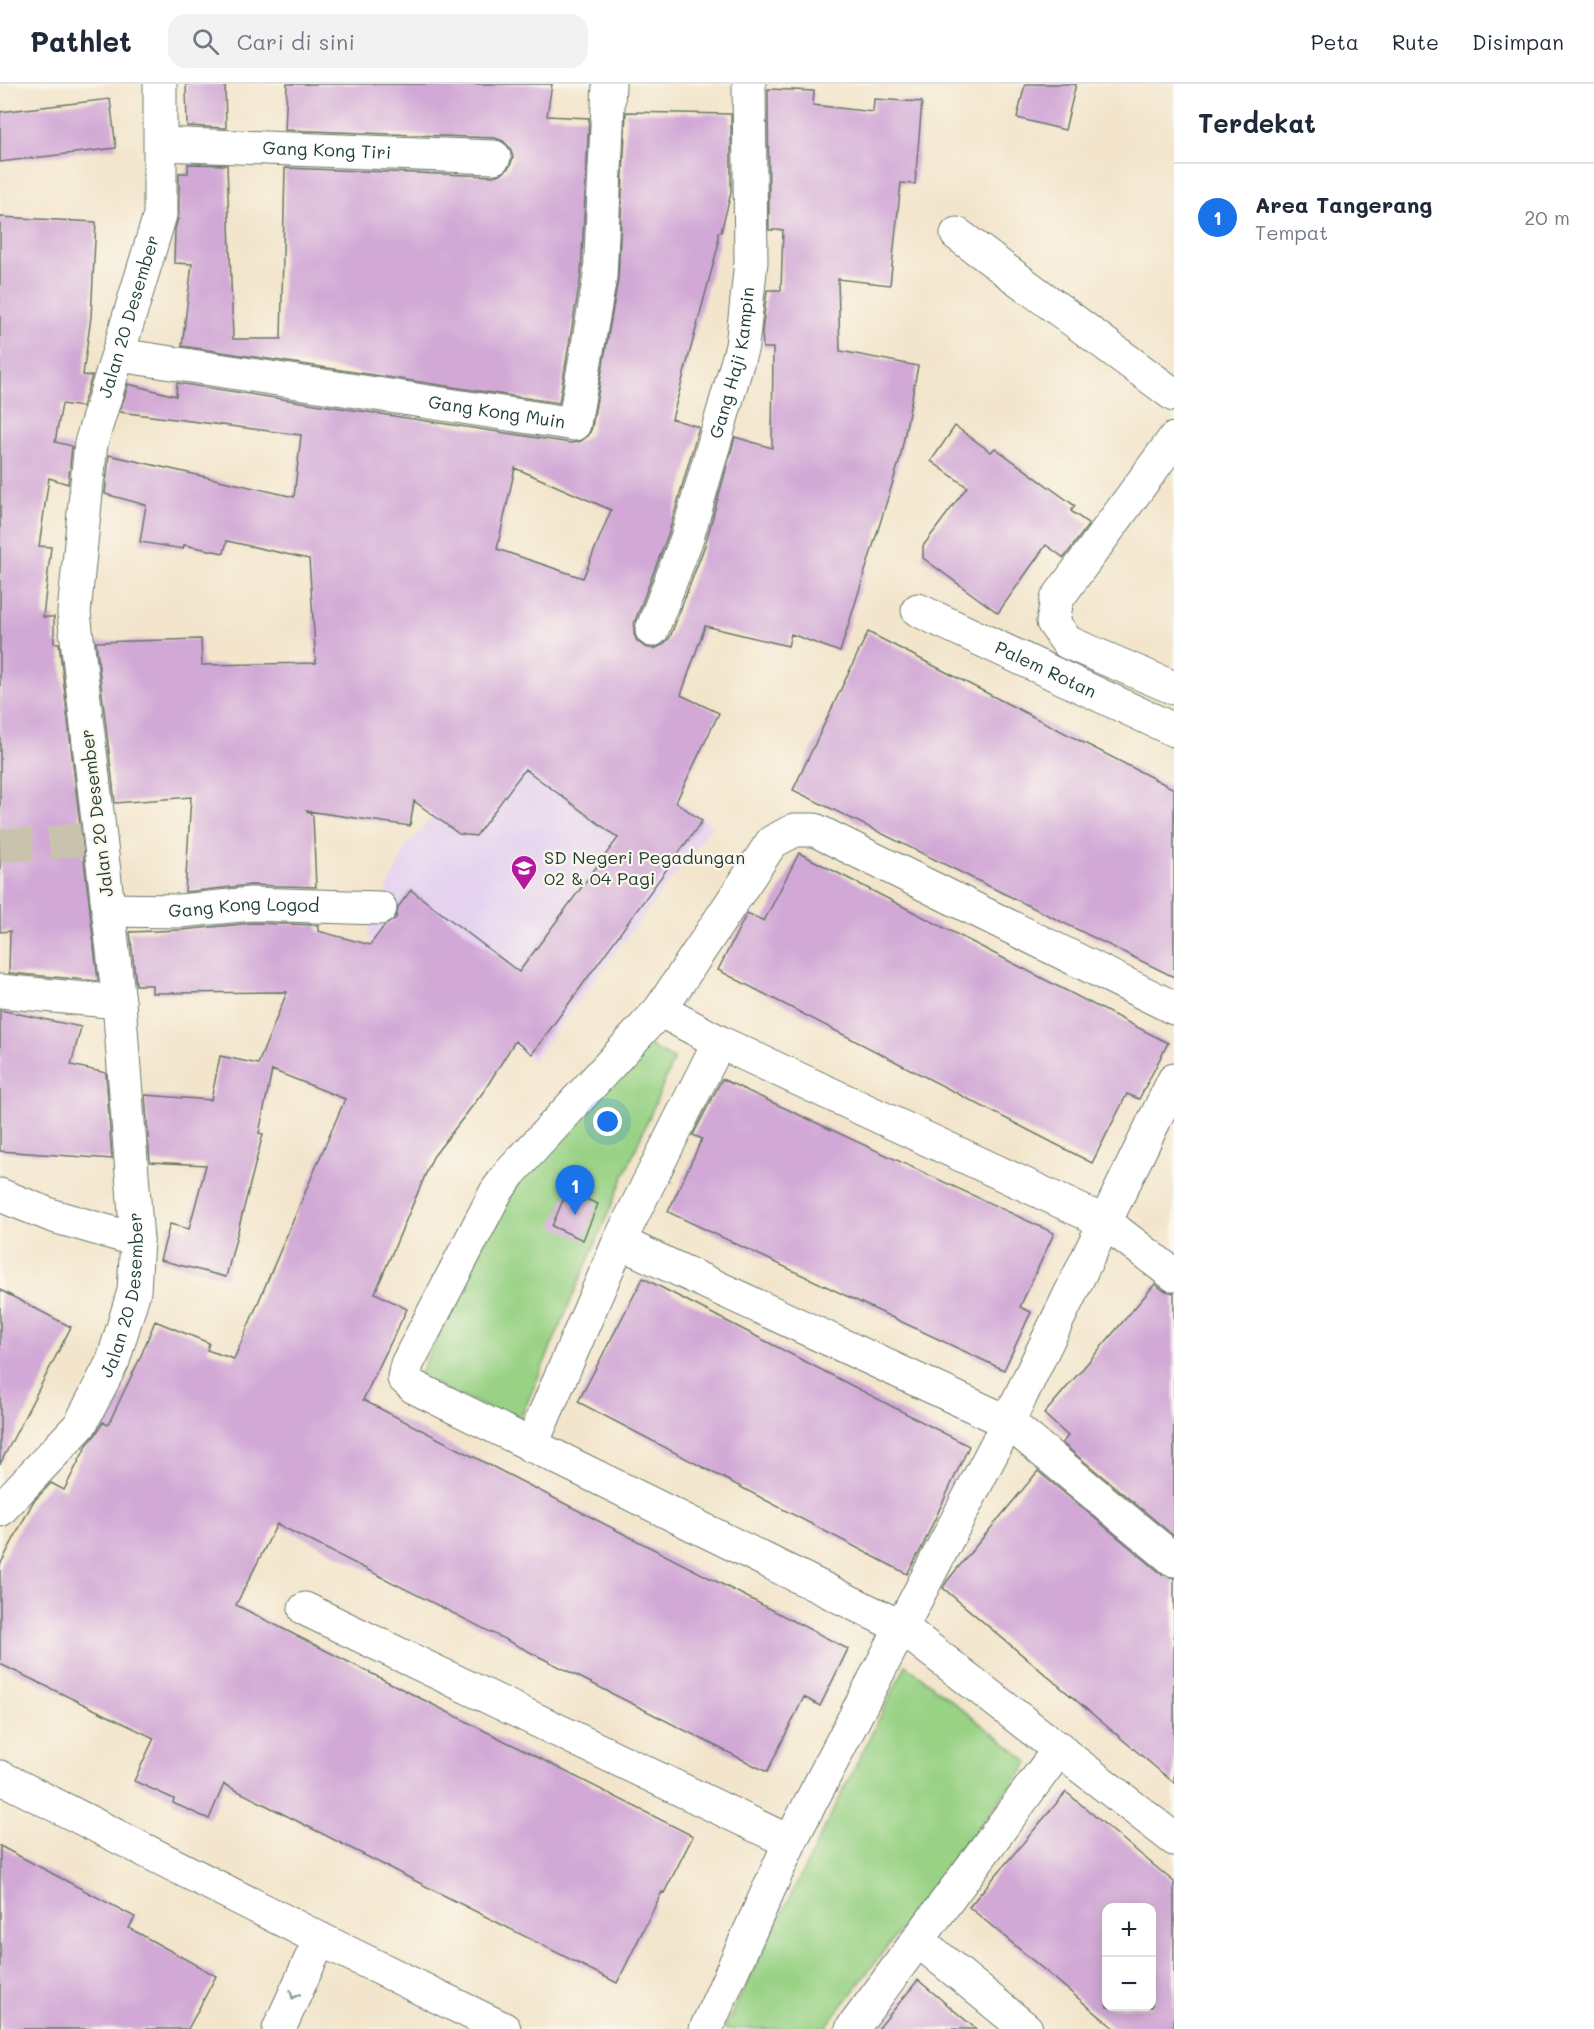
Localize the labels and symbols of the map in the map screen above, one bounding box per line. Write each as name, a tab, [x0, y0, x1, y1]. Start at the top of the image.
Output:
street label: Gang Kong Tiri	[262, 135, 392, 164]
street label: Jalan 20 Desember	[92, 232, 164, 401]
street label: Gang Haji Kampin	[703, 285, 759, 441]
street label: Gang Kong Muin	[427, 389, 567, 434]
street label: Palem Rotan	[991, 635, 1101, 703]
street label: Jalan 20 Desember	[74, 728, 118, 898]
place label: SD Negeri Pegadungan 02 & 04 Pagi	[544, 845, 745, 890]
school or university icon: SD Negeri Pegadungan 02 & 04 Pagi	[509, 853, 539, 891]
street label: Gang Kong Logod	[168, 891, 320, 922]
your location	[593, 1107, 622, 1136]
pin: 1	[556, 1166, 594, 1215]
street label: Jalan 20 Desember	[94, 1212, 148, 1381]
one-way arrow	[289, 1989, 301, 2000]

